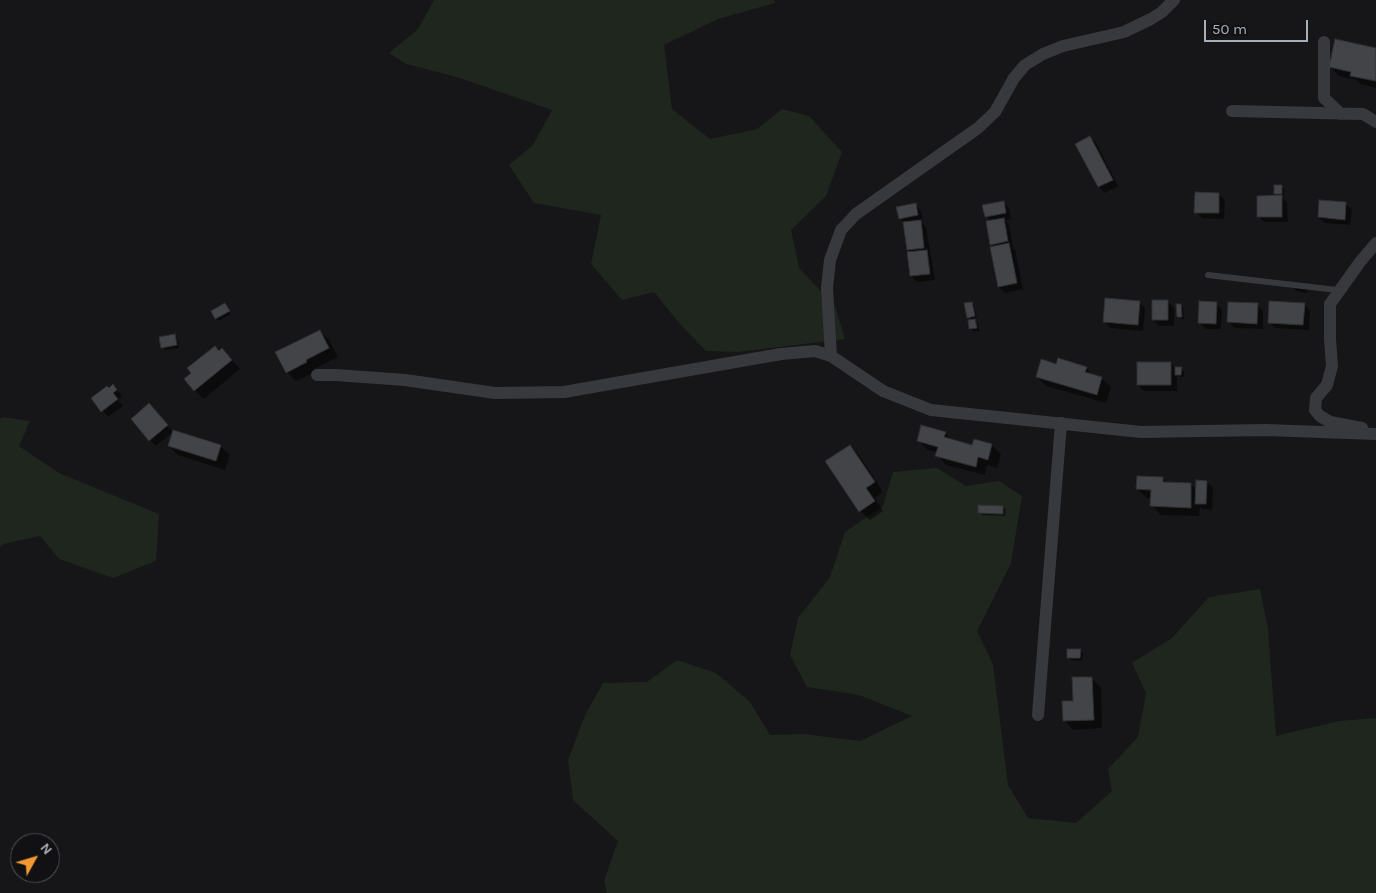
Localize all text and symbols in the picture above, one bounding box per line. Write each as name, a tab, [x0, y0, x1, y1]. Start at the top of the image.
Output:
scale bar	[1206, 10, 1310, 42]
text: 50 m	[1212, 20, 1247, 38]
north arrow	[10, 833, 60, 883]
text: N	[36, 840, 56, 858]

